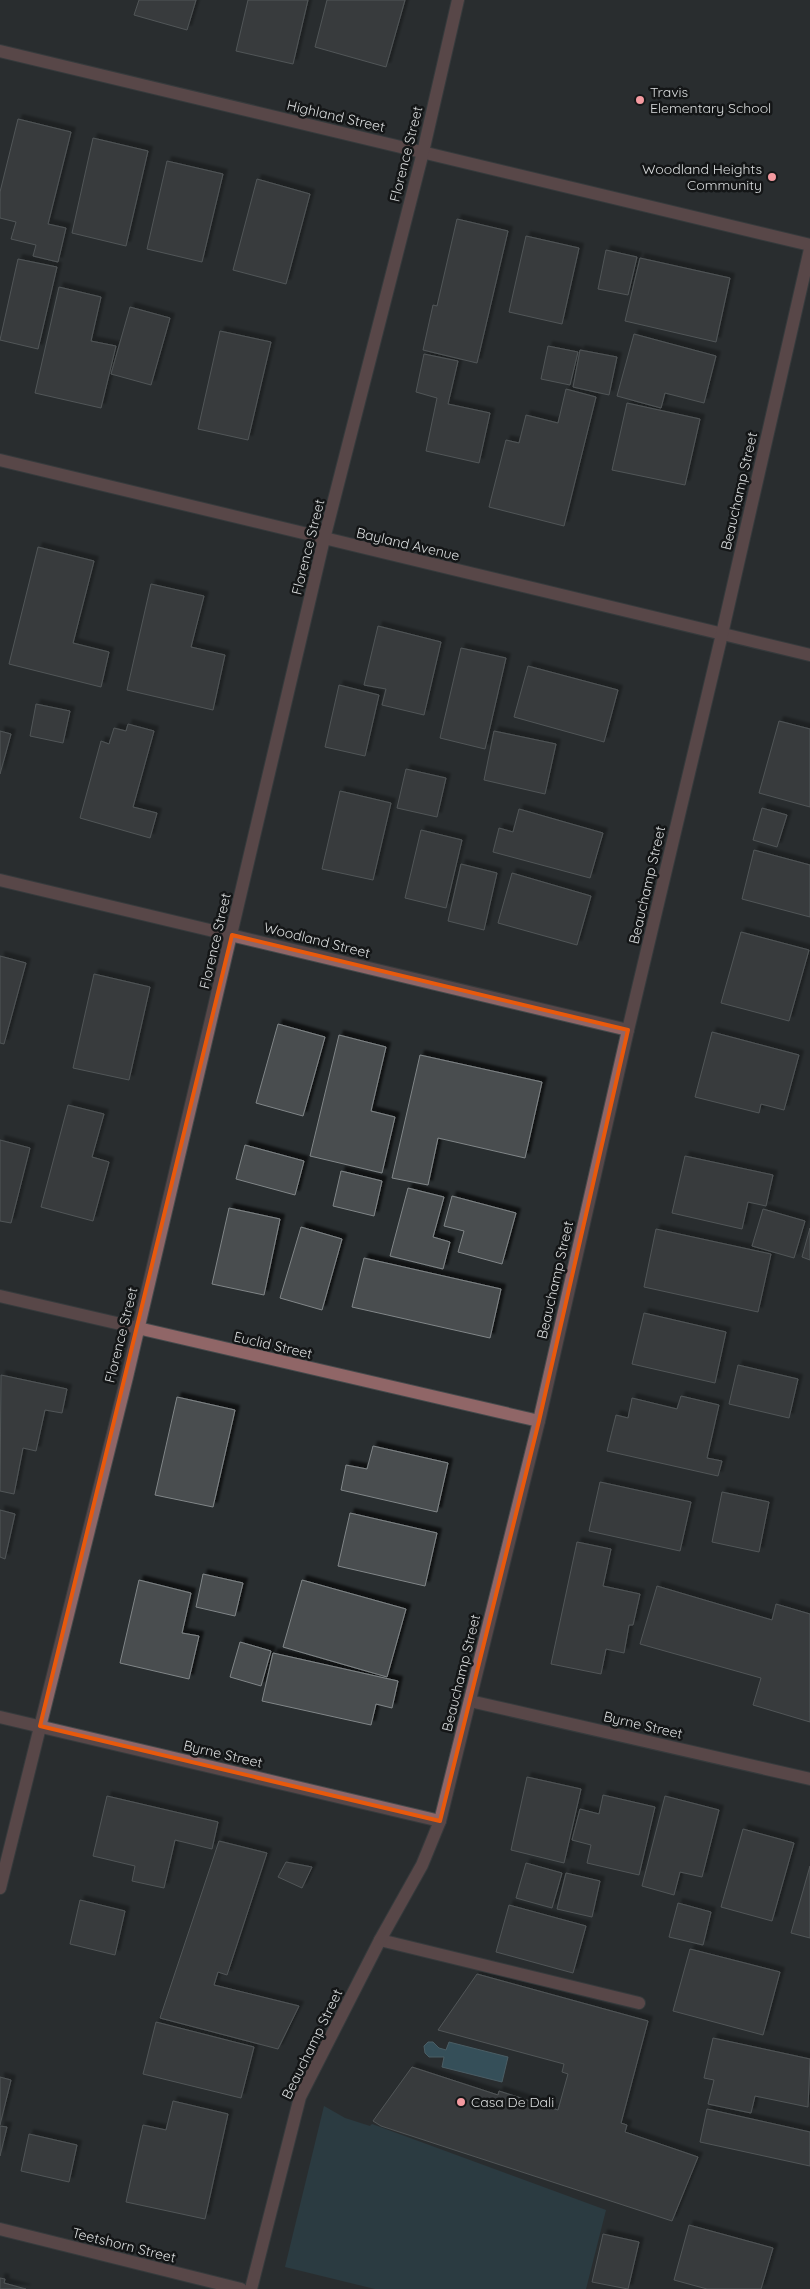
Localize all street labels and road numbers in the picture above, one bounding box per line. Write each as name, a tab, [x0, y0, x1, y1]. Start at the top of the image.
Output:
street label: Highland Street	[285, 96, 387, 136]
street label: Florence Street	[385, 104, 427, 204]
street label: Beauchamp Street	[717, 430, 761, 552]
street label: Florence Street	[287, 497, 329, 597]
street label: Bayland Avenue	[355, 523, 462, 565]
street label: Beauchamp Street	[625, 824, 669, 946]
street label: Florence Street	[195, 891, 235, 991]
street label: Woodland Street	[262, 918, 372, 962]
street label: Beauchamp Street	[533, 1219, 577, 1341]
street label: Florence Street	[100, 1285, 142, 1385]
street label: Euclid Street	[232, 1327, 314, 1363]
street label: Beauchamp Street	[438, 1612, 484, 1734]
street label: Byrne Street	[602, 1707, 685, 1743]
street label: Byrne Street	[182, 1736, 265, 1772]
street label: Beauchamp Street	[278, 1986, 347, 2102]
street label: Teetshorn Street	[70, 2223, 178, 2267]

